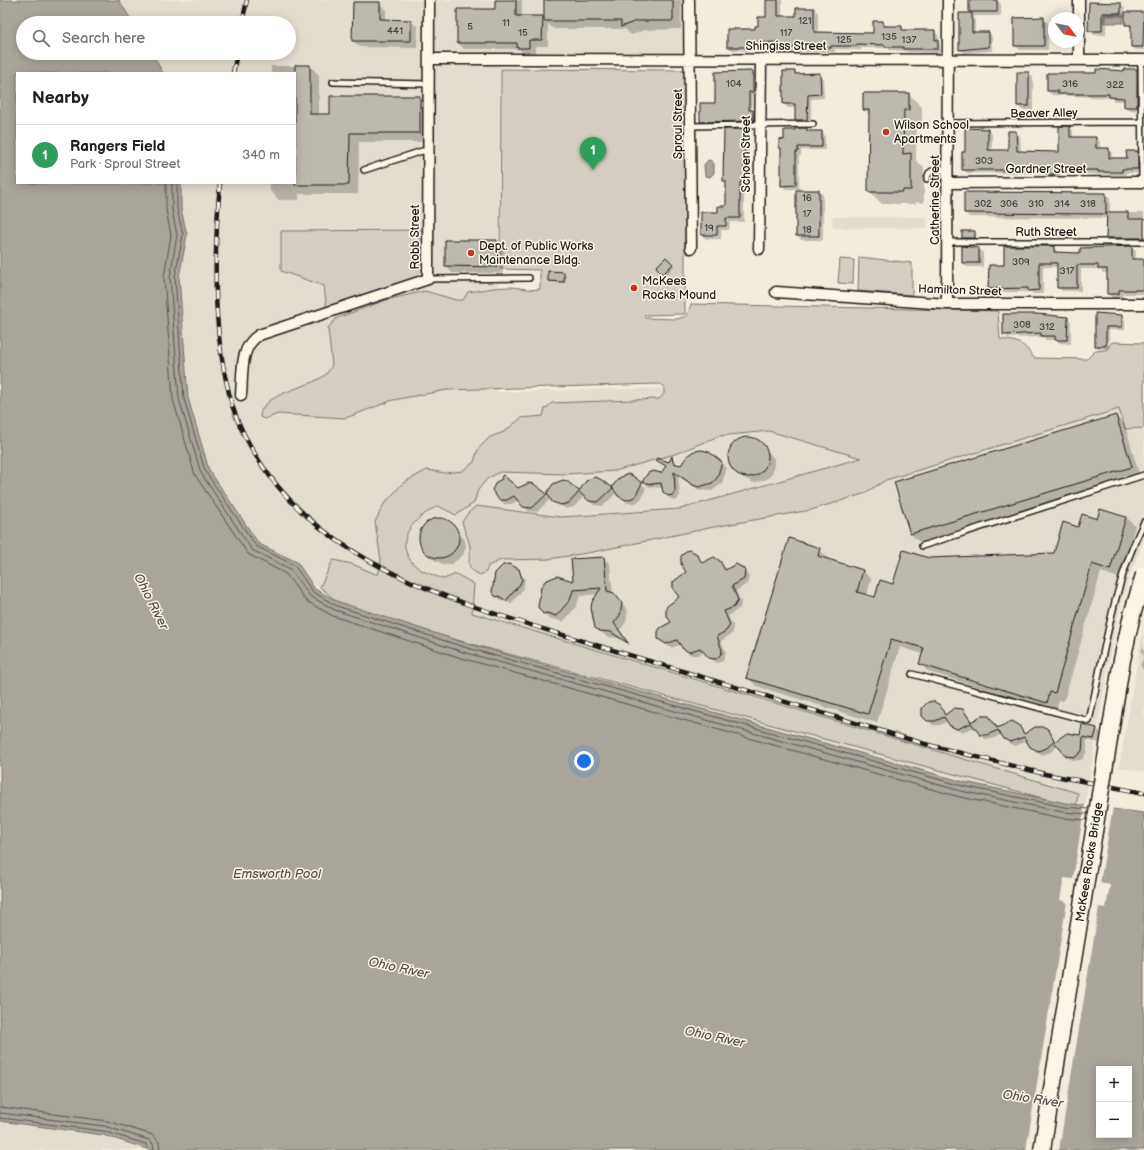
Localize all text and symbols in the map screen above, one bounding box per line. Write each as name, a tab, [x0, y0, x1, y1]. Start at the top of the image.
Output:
north arrow	[1048, 12, 1084, 48]
house number: 121	[798, 15, 812, 27]
search box	[16, 16, 296, 60]
house number: 11	[502, 17, 510, 29]
house number: 5	[467, 21, 473, 33]
house number: 441	[387, 25, 403, 37]
icon: search	[30, 27, 52, 49]
house number: 15	[518, 27, 528, 39]
house number: 117	[780, 27, 792, 39]
text: Search here	[62, 29, 145, 48]
house number: 135	[881, 31, 897, 43]
house number: 125	[836, 34, 852, 46]
house number: 137	[902, 34, 917, 46]
street label: Shingiss Street	[745, 39, 827, 54]
house number: 104	[726, 78, 742, 90]
house number: 316	[1062, 78, 1078, 90]
house number: 322	[1106, 79, 1124, 91]
text: Nearby	[32, 88, 89, 108]
street label: Sproul Street	[671, 89, 686, 159]
street label: Beaver Alley	[1010, 105, 1078, 122]
street label: Schoen Street	[739, 115, 754, 192]
place label: Wilson School Apartments	[894, 118, 969, 147]
marker: Wilson School Apartments	[881, 127, 891, 137]
text: Rangers Field	[70, 137, 165, 156]
pin: 1	[580, 137, 606, 170]
text: 1	[42, 147, 48, 163]
text: 340 m	[242, 147, 280, 163]
street label: Catherine Street	[928, 155, 943, 245]
house number: 303	[975, 155, 993, 167]
text: Park · Sproul Street	[70, 156, 180, 172]
street label: Gardner Street	[1006, 162, 1087, 177]
house number: 16	[802, 192, 812, 204]
house number: 302	[974, 198, 992, 210]
house number: 306	[1000, 198, 1018, 210]
house number: 310	[1028, 198, 1044, 210]
house number: 314	[1054, 198, 1070, 210]
house number: 318	[1080, 198, 1096, 210]
street label: Robb Street	[408, 204, 423, 269]
house number: 17	[803, 208, 811, 220]
house number: 19	[704, 222, 714, 234]
house number: 18	[802, 224, 812, 236]
street label: Ruth Street	[1015, 225, 1077, 240]
place label: Dept. of Public Works Maintenance Bldg.	[479, 239, 593, 268]
marker: Dept. of Public Works Maintenance Bldg.	[466, 248, 476, 258]
house number: 309	[1012, 256, 1030, 268]
house number: 317	[1060, 265, 1075, 277]
place label: McKees Rocks Mound	[642, 274, 716, 303]
street label: Hamilton Street	[918, 282, 1002, 299]
marker: McKees Rocks Mound	[629, 283, 639, 293]
house number: 308	[1013, 319, 1031, 331]
house number: 312	[1039, 321, 1055, 333]
water label: Ohio River	[130, 571, 173, 634]
your location	[574, 751, 594, 771]
street label: McKees Rocks Bridge	[1073, 801, 1106, 923]
water label: Emsworth Pool	[233, 866, 322, 882]
water label: Ohio River	[367, 954, 432, 982]
water label: Ohio River	[683, 1023, 748, 1051]
map controls	[1096, 1066, 1132, 1138]
button: +	[1096, 1066, 1132, 1102]
water label: Ohio River	[1001, 1086, 1066, 1112]
button: −	[1096, 1102, 1132, 1138]

